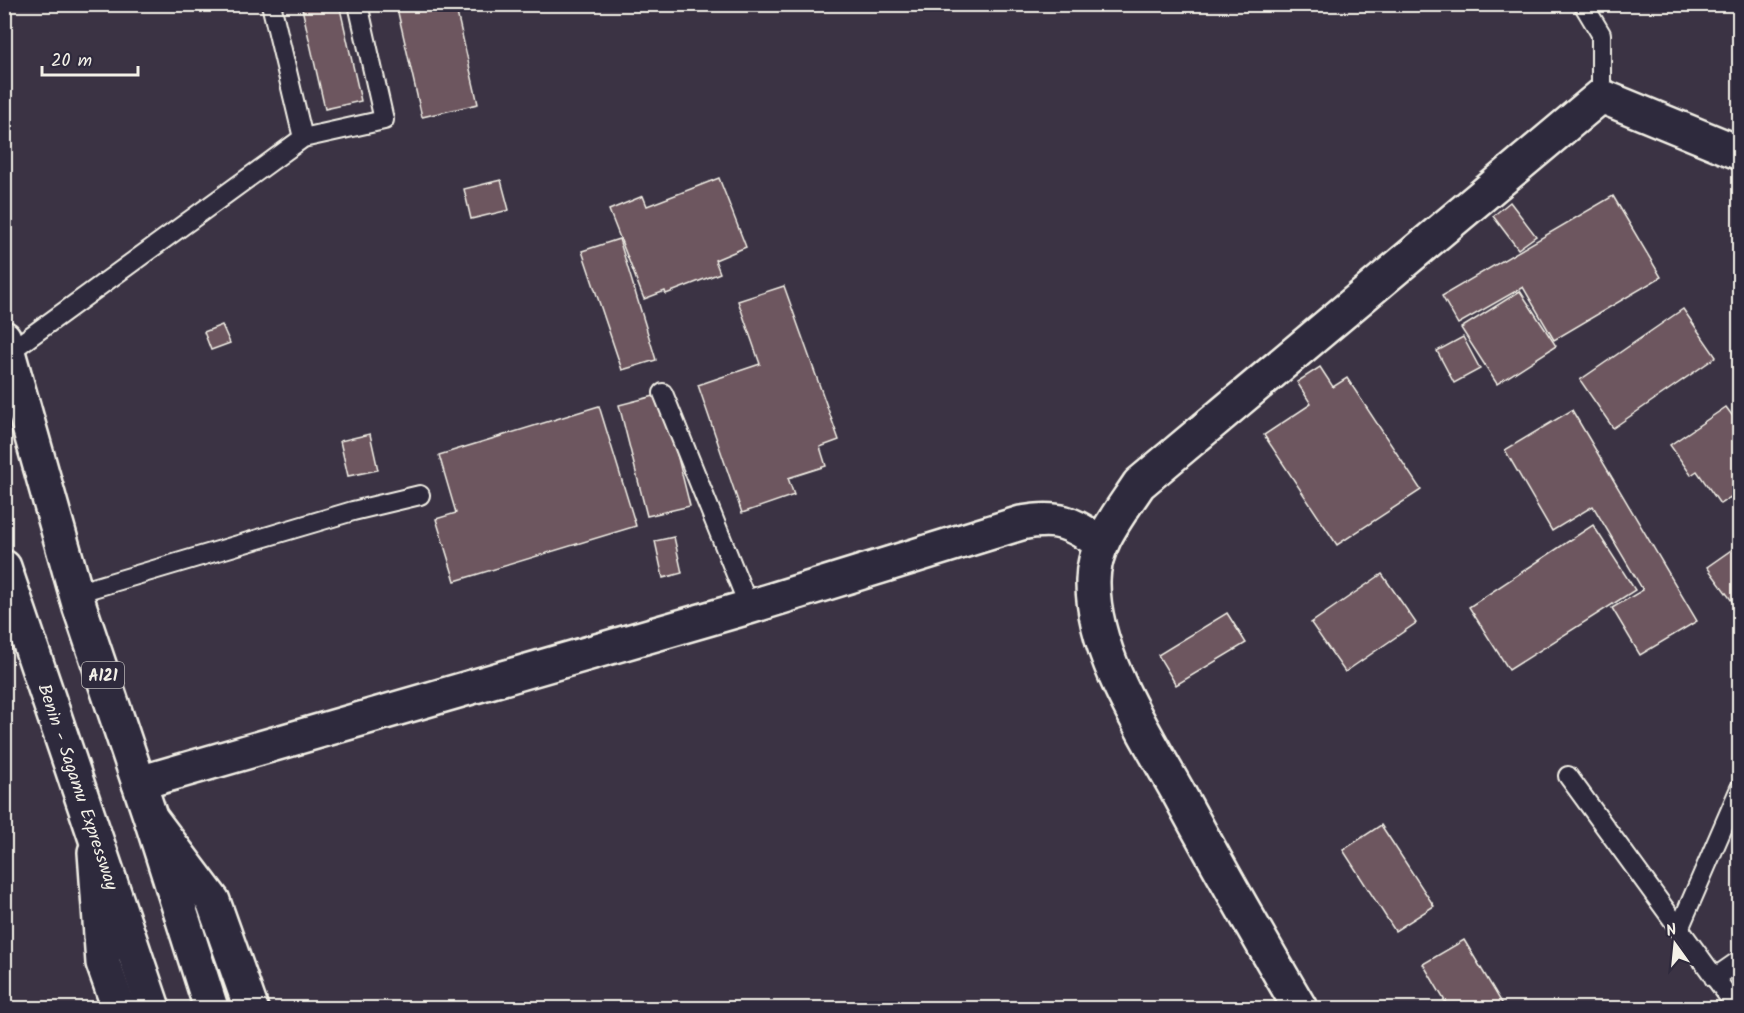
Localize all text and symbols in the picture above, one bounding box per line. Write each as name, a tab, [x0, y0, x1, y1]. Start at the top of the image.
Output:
scale bar	[42, 39, 138, 77]
text: 20 m	[51, 47, 92, 76]
road number: A121	[82, 662, 124, 688]
street label: Benin - Sagamu Expressway	[28, 680, 125, 895]
north arrow	[1645, 914, 1705, 974]
text: N	[1663, 918, 1680, 944]

